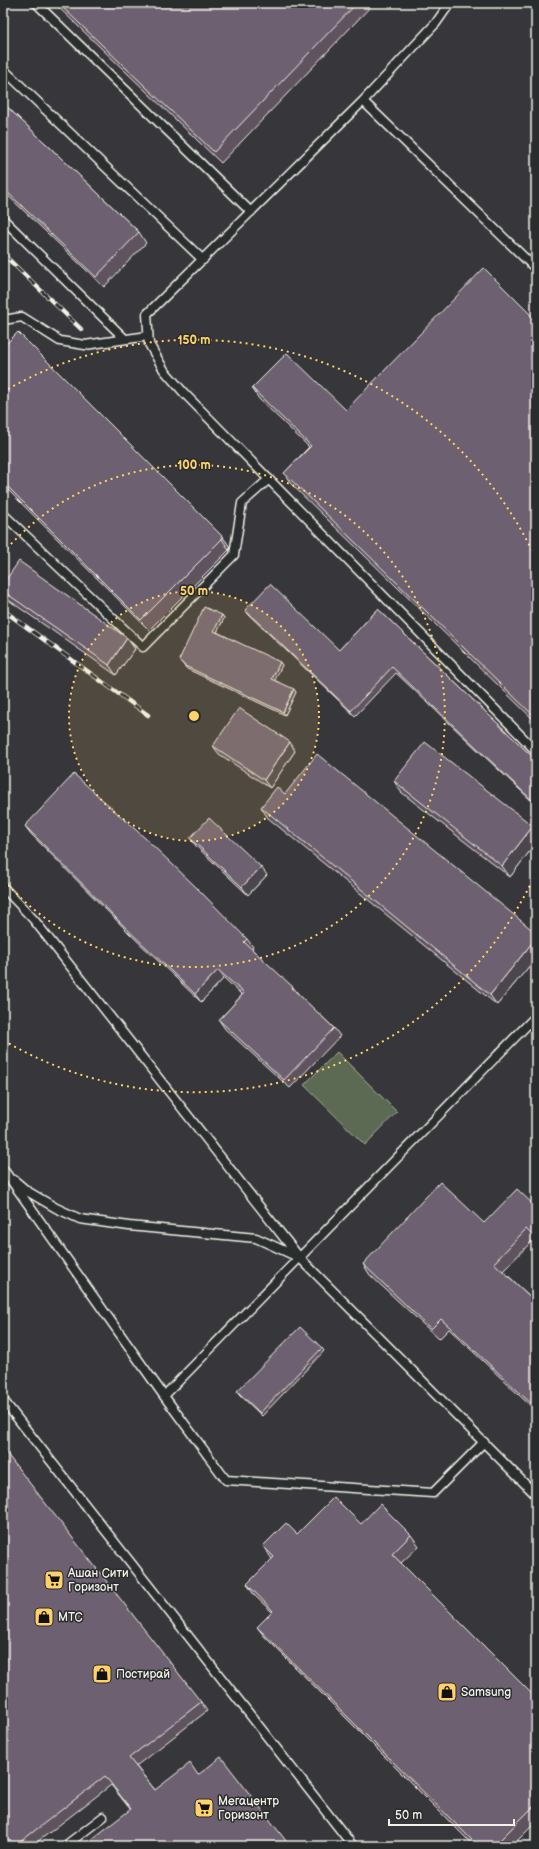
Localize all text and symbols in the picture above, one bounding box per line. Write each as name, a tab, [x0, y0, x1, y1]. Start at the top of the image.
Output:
text: 150 m	[178, 333, 210, 348]
text: 100 m	[177, 458, 211, 473]
text: 50 m	[180, 584, 208, 599]
centre of rings	[187, 709, 201, 723]
place label: Ашан Сити Горизонт	[67, 1566, 129, 1595]
supermarket icon: Ашан Сити Горизонт	[43, 1569, 65, 1591]
shop icon: МТС	[33, 1606, 55, 1628]
place label: МТС	[58, 1610, 83, 1625]
shop icon: Постирай	[91, 1663, 113, 1685]
place label: Постирай	[116, 1667, 170, 1682]
shop icon: Samsung	[436, 1681, 458, 1703]
place label: Samsung	[461, 1685, 511, 1700]
place label: Мегацентр Горизонт	[218, 1794, 279, 1823]
supermarket icon: Мегацентр Горизонт	[193, 1797, 215, 1819]
scale bar	[389, 1801, 514, 1827]
text: 50 m	[395, 1808, 422, 1823]

